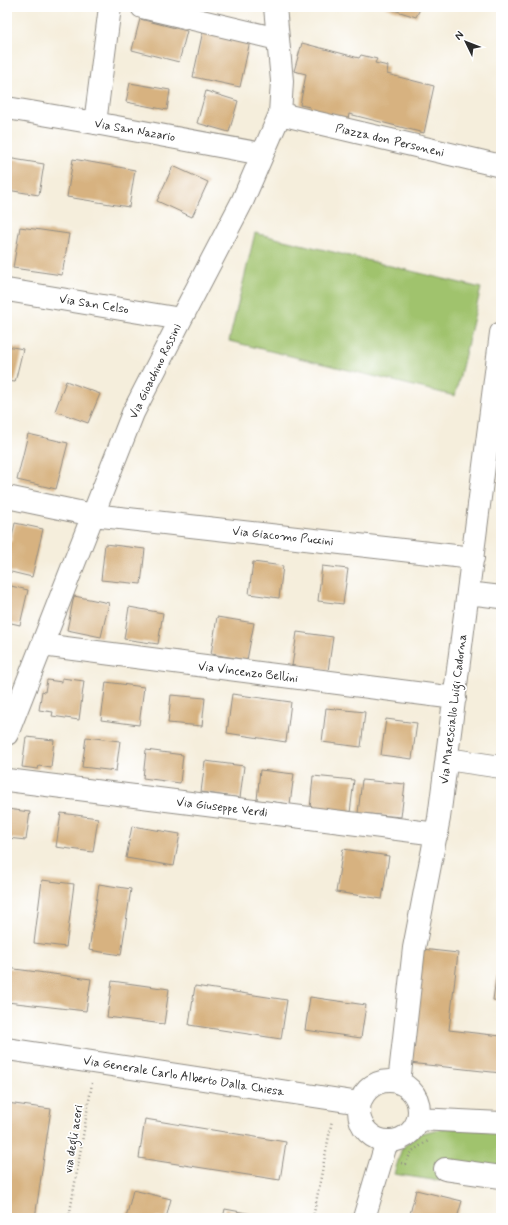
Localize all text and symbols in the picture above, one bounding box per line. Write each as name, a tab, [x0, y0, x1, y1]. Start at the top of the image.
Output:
north arrow	[446, 22, 486, 62]
text: N	[452, 28, 467, 43]
street label: Via San Nazario	[93, 116, 177, 146]
street label: Piazza don Personeni	[334, 121, 446, 161]
street label: Via San Celso	[58, 292, 130, 318]
street label: Via Gioachino Rossini	[126, 321, 186, 422]
street label: Via Giacomo Puccini	[232, 524, 334, 550]
street label: Via Maresciallo Luigi Cadorna	[437, 633, 472, 785]
street label: Via Vincenzo Bellini	[197, 659, 299, 687]
street label: Via Giuseppe Verdi	[175, 794, 268, 822]
street label: Via Generale Carlo Alberto Dalla Chiesa	[82, 1053, 286, 1101]
street label: via degli aceri	[61, 1104, 88, 1175]

